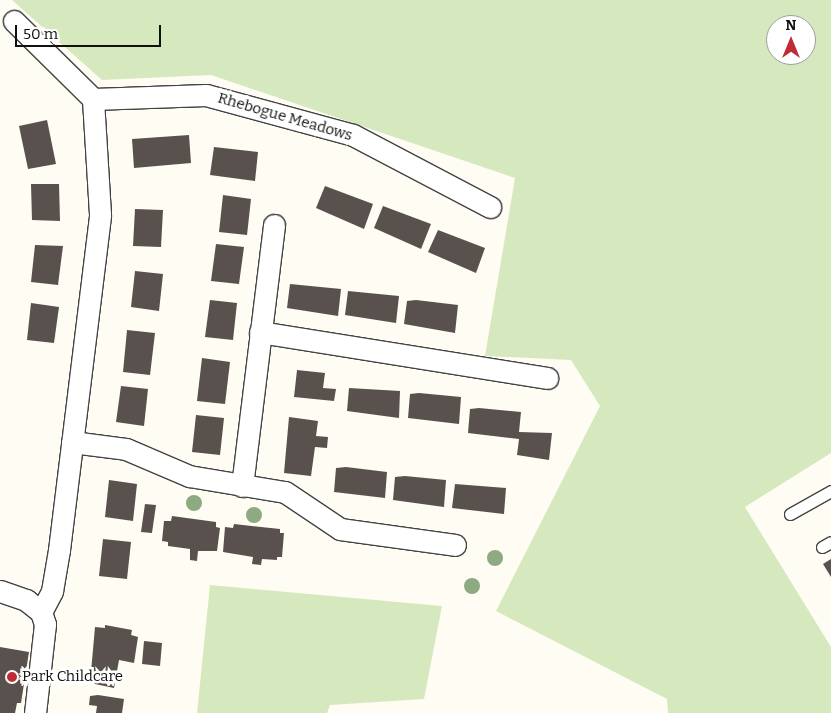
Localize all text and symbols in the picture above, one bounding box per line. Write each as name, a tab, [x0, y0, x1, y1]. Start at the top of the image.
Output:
scale bar	[18, 15, 164, 47]
north arrow	[766, 15, 816, 65]
text: N	[786, 17, 796, 34]
text: 50 m	[23, 25, 58, 43]
street label: Rhebogue Meadows	[216, 89, 354, 145]
place label: Park Childcare	[22, 668, 123, 686]
marker: Park Childcare	[6, 671, 18, 683]

